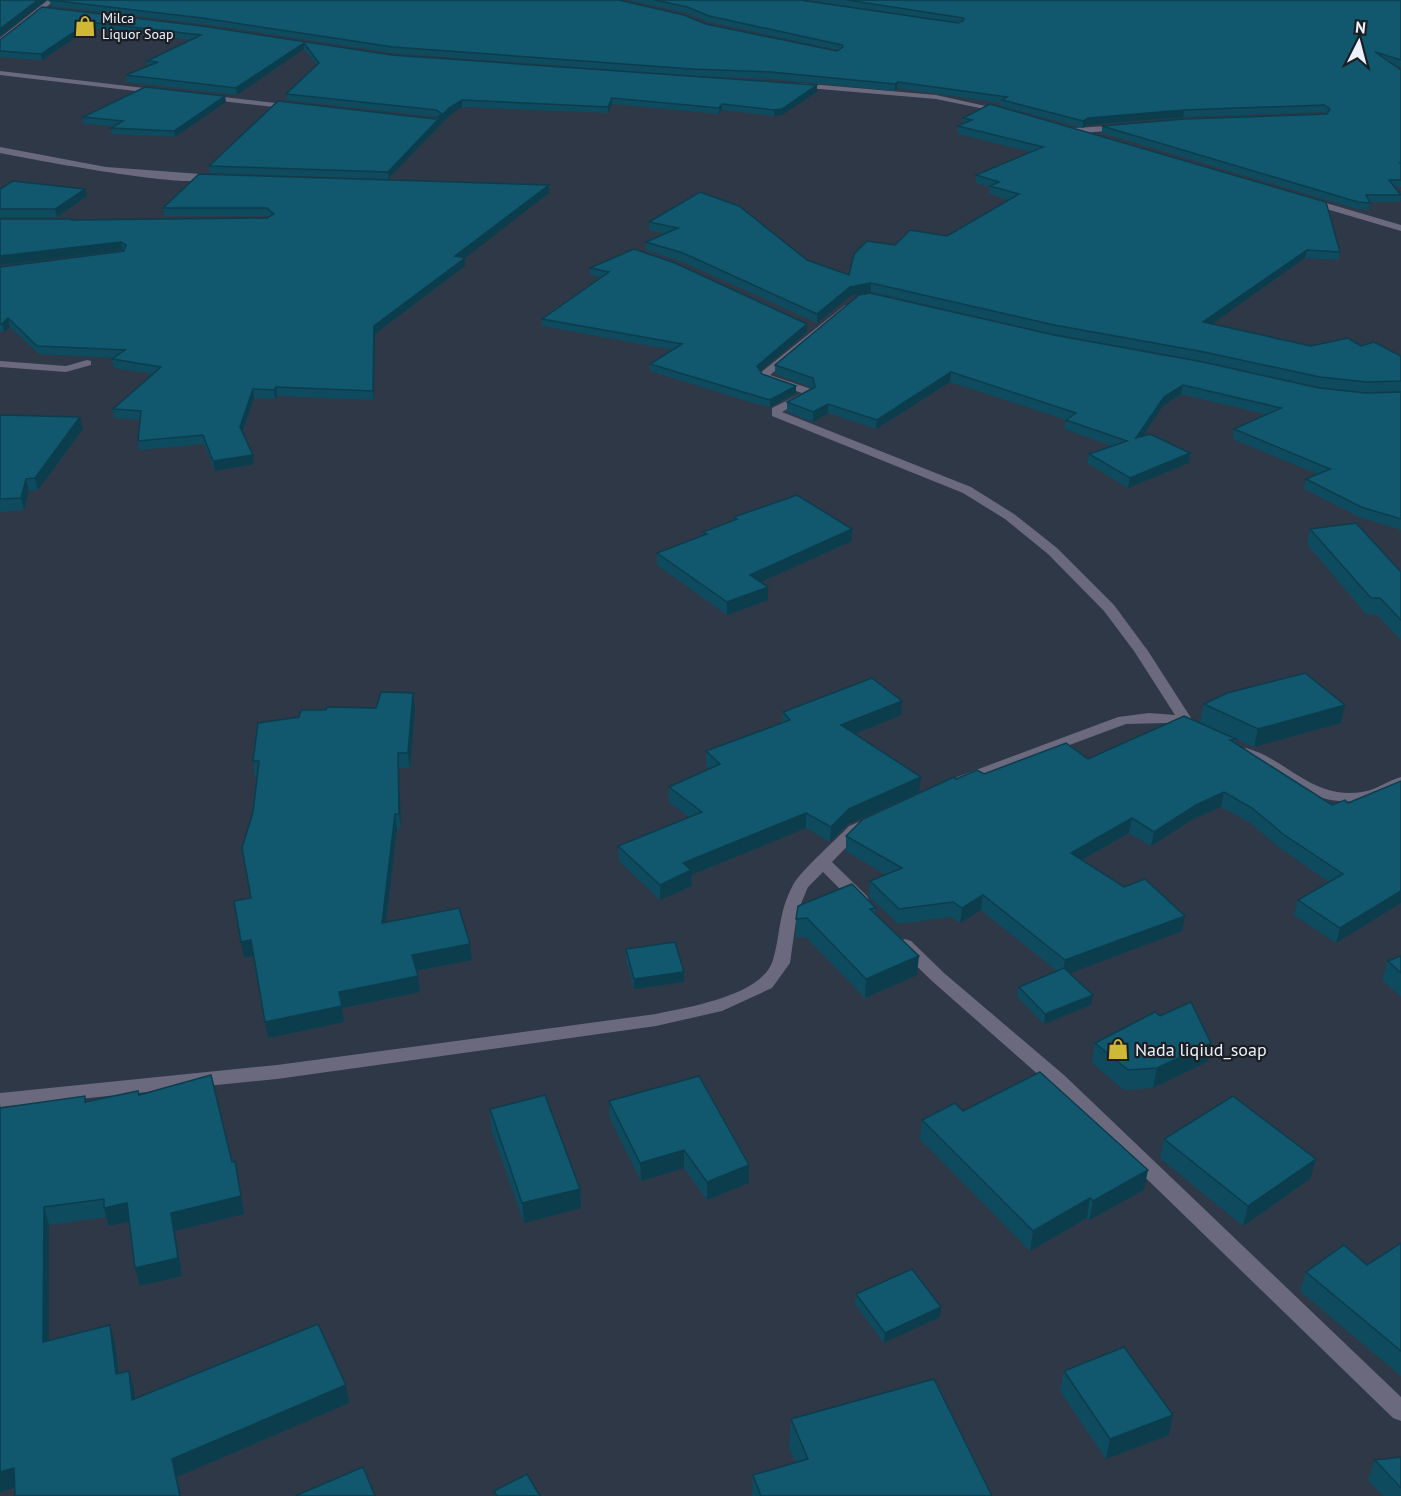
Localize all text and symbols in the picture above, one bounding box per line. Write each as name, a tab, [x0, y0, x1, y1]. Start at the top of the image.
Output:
place label: Milca Liquor Soap	[102, 9, 174, 43]
north arrow	[1329, 12, 1389, 72]
shop icon: Milca Liquor Soap	[73, 14, 97, 38]
text: N	[1354, 17, 1367, 38]
shop icon: Nada liqiud_soap	[1106, 1037, 1130, 1061]
place label: Nada liqiud_soap	[1135, 1038, 1267, 1061]

